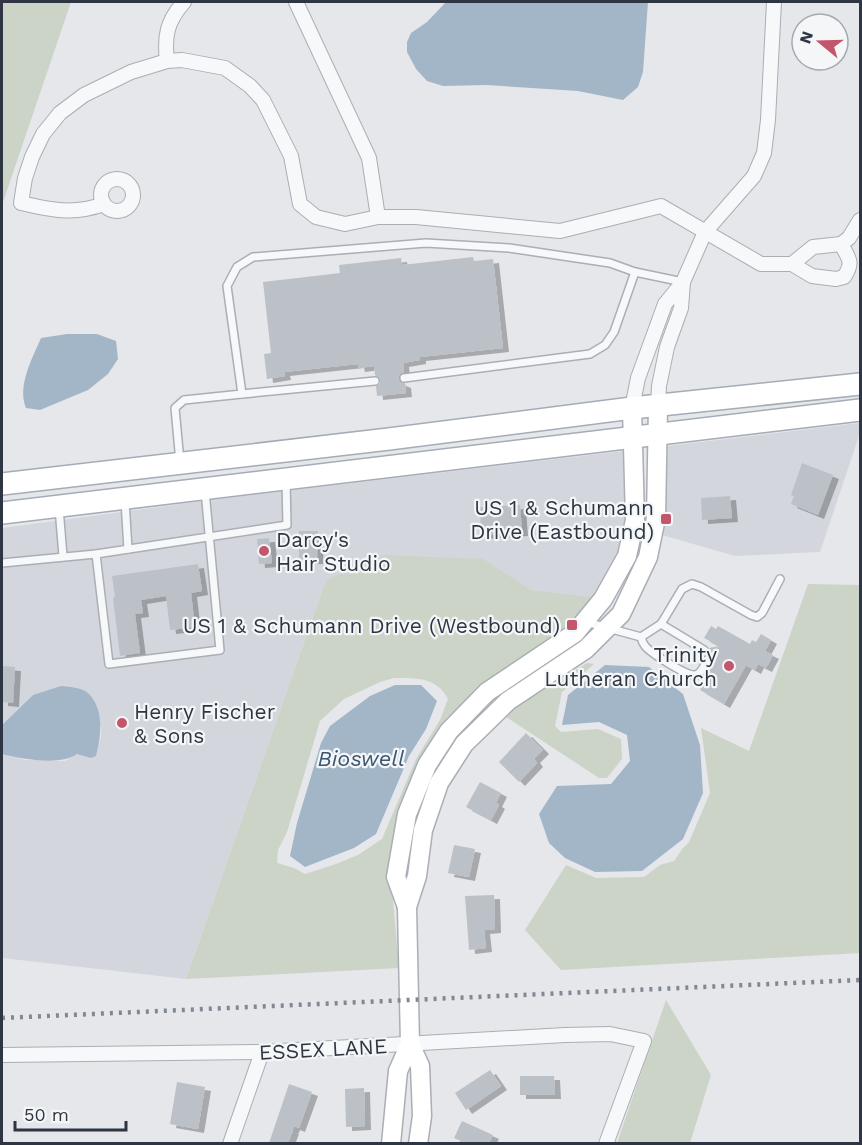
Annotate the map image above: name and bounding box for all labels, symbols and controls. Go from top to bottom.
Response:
north arrow [790,12,850,72]
text: N [795,29,817,46]
place label: US 1 & Schumann Drive (Eastbound) [470,495,654,544]
marker: US 1 & Schumann Drive (Eastbound) [659,512,673,526]
place label: Darcy's Hair Studio [276,527,391,576]
marker: Darcy's Hair Studio [257,544,271,558]
place label: US 1 & Schumann Drive (Westbound) [183,613,560,638]
marker: US 1 & Schumann Drive (Westbound) [565,618,579,632]
place label: Trinity Lutheran Church [544,642,717,691]
marker: Trinity Lutheran Church [722,659,736,673]
place label: Henry Fischer & Sons [134,699,276,748]
marker: Henry Fischer & Sons [115,716,129,730]
water label: Bioswell [317,746,405,771]
street label: ESSEX LANE [258,1033,388,1065]
scale bar [15,1094,126,1132]
text: 50 m [24,1104,69,1125]

